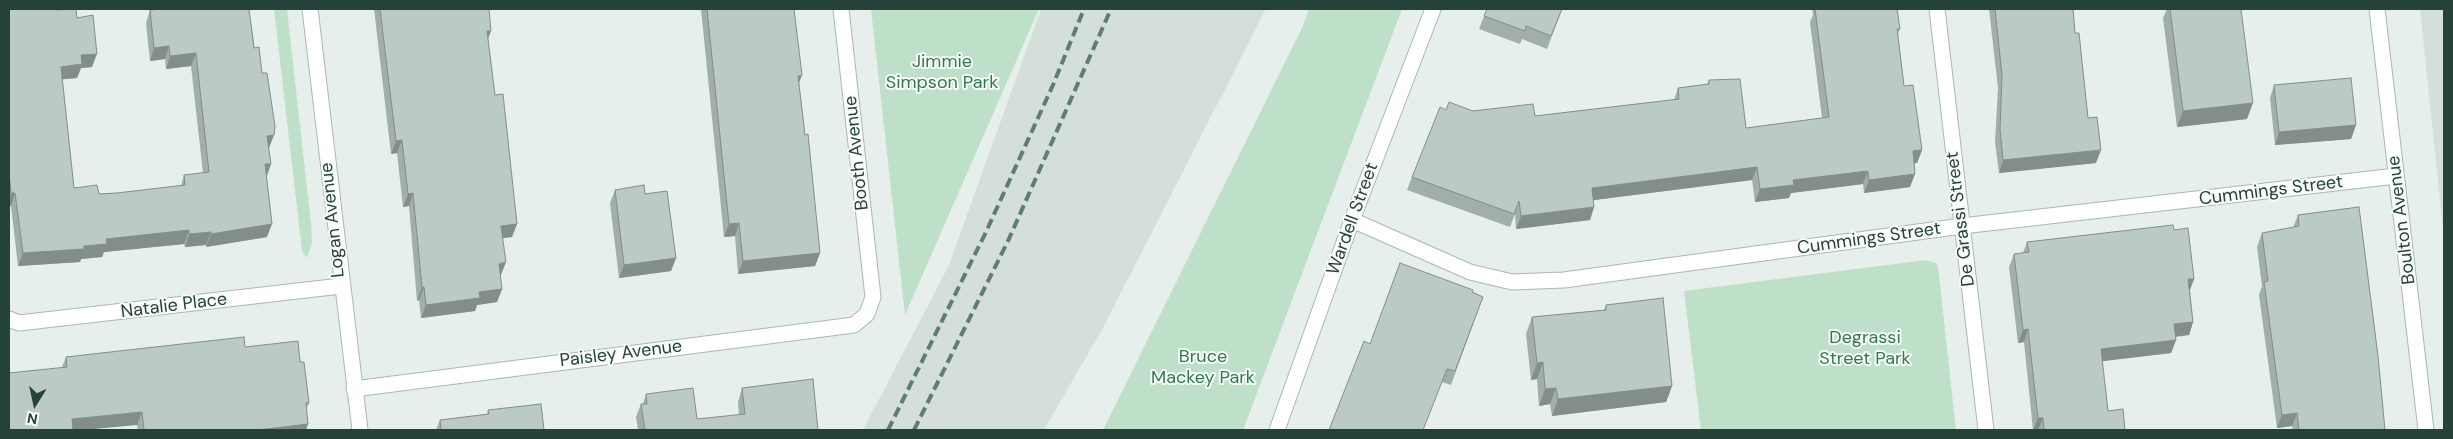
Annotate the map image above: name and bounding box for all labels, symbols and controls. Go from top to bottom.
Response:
park label: Jimmie Simpson Park [886,51,998,94]
street label: Booth Avenue [840,95,874,211]
street label: De Grassi Street [1942,150,1980,288]
street label: Boulton Avenue [2383,154,2421,286]
street label: Wardell Street [1323,160,1383,278]
street label: Logan Avenue [316,161,350,279]
street label: Cummings Street [2198,171,2344,211]
street label: Cummings Street [1796,218,1942,260]
street label: Natalie Place [120,289,228,323]
park label: Degrassi Street Park [1819,327,1911,369]
street label: Paisley Avenue [559,336,683,372]
park label: Bruce Mackey Park [1151,346,1255,388]
north arrow [10,379,60,429]
text: N [26,409,39,429]

